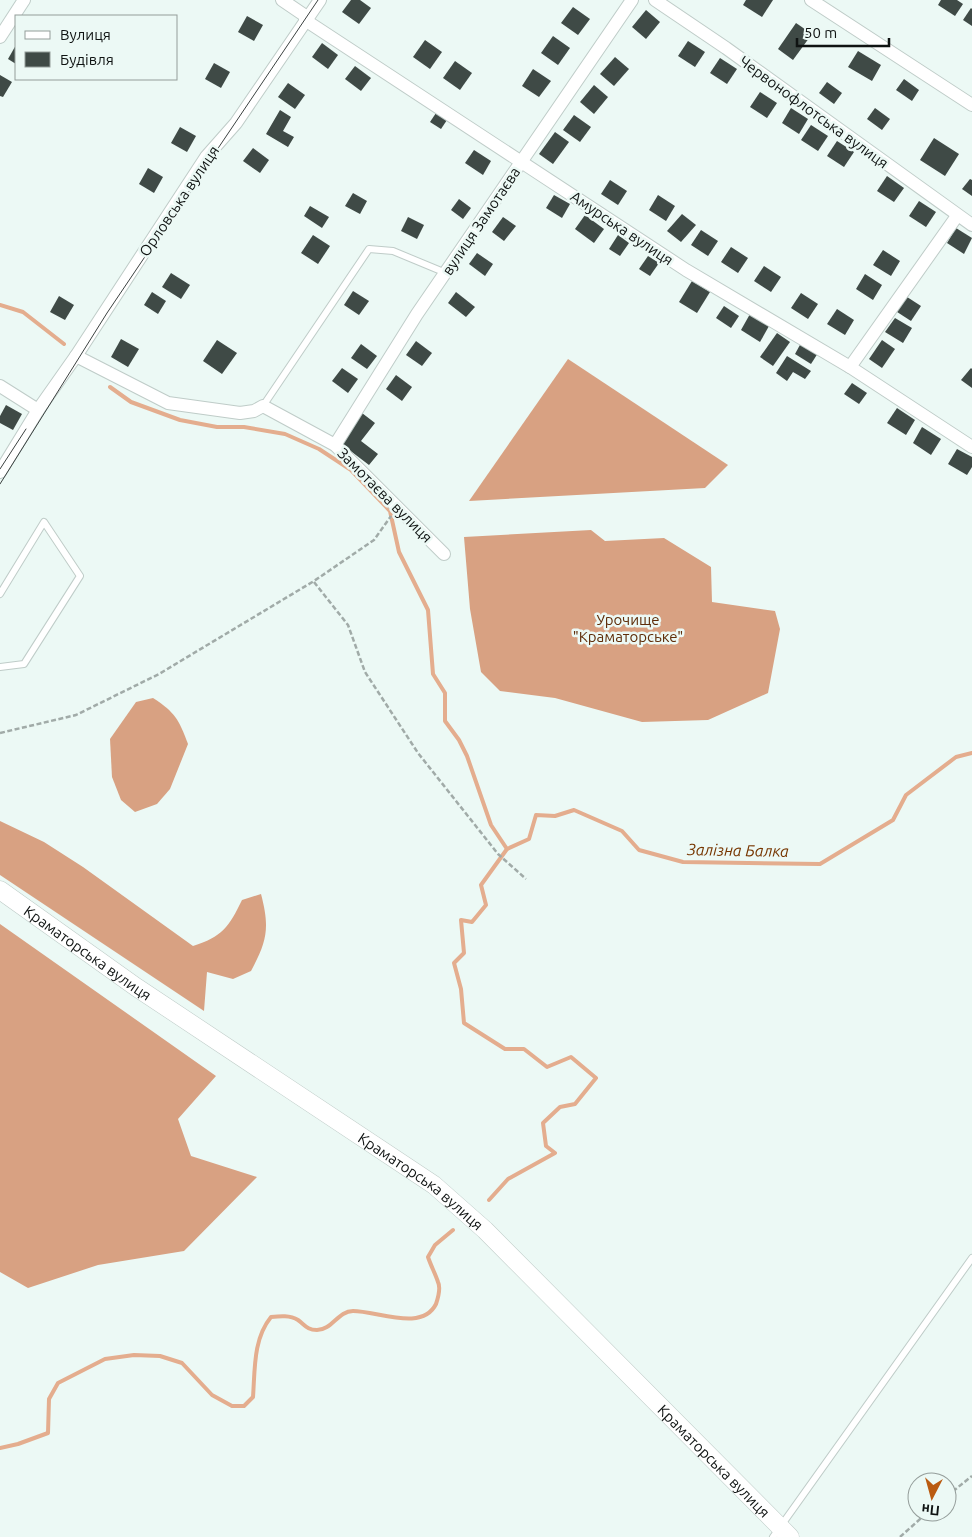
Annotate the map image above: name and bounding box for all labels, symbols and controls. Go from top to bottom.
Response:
legend [15,15,178,80]
scale bar [797,15,890,47]
text: 50 m [804,24,837,41]
text: Вулиця [60,26,111,43]
text: Будівля [60,51,114,68]
street label: Червонофлотська вулиця [736,52,892,172]
street label: Орловська вулиця [136,143,222,259]
street label: вулиця Замотаєва [439,164,523,278]
street label: Амурська вулиця [568,187,676,269]
street label: Замотаєва вулиця [334,444,436,546]
park label: Урочище "Краматорське" [573,611,683,645]
water label: Залізна Балка [686,840,789,860]
street label: Краматорська вулиця [21,902,155,1003]
street label: Краматорська вулиця [355,1129,487,1233]
street label: Краматорська вулиця [655,1401,774,1521]
north arrow [907,1472,957,1522]
text: Пн [921,1501,941,1519]

